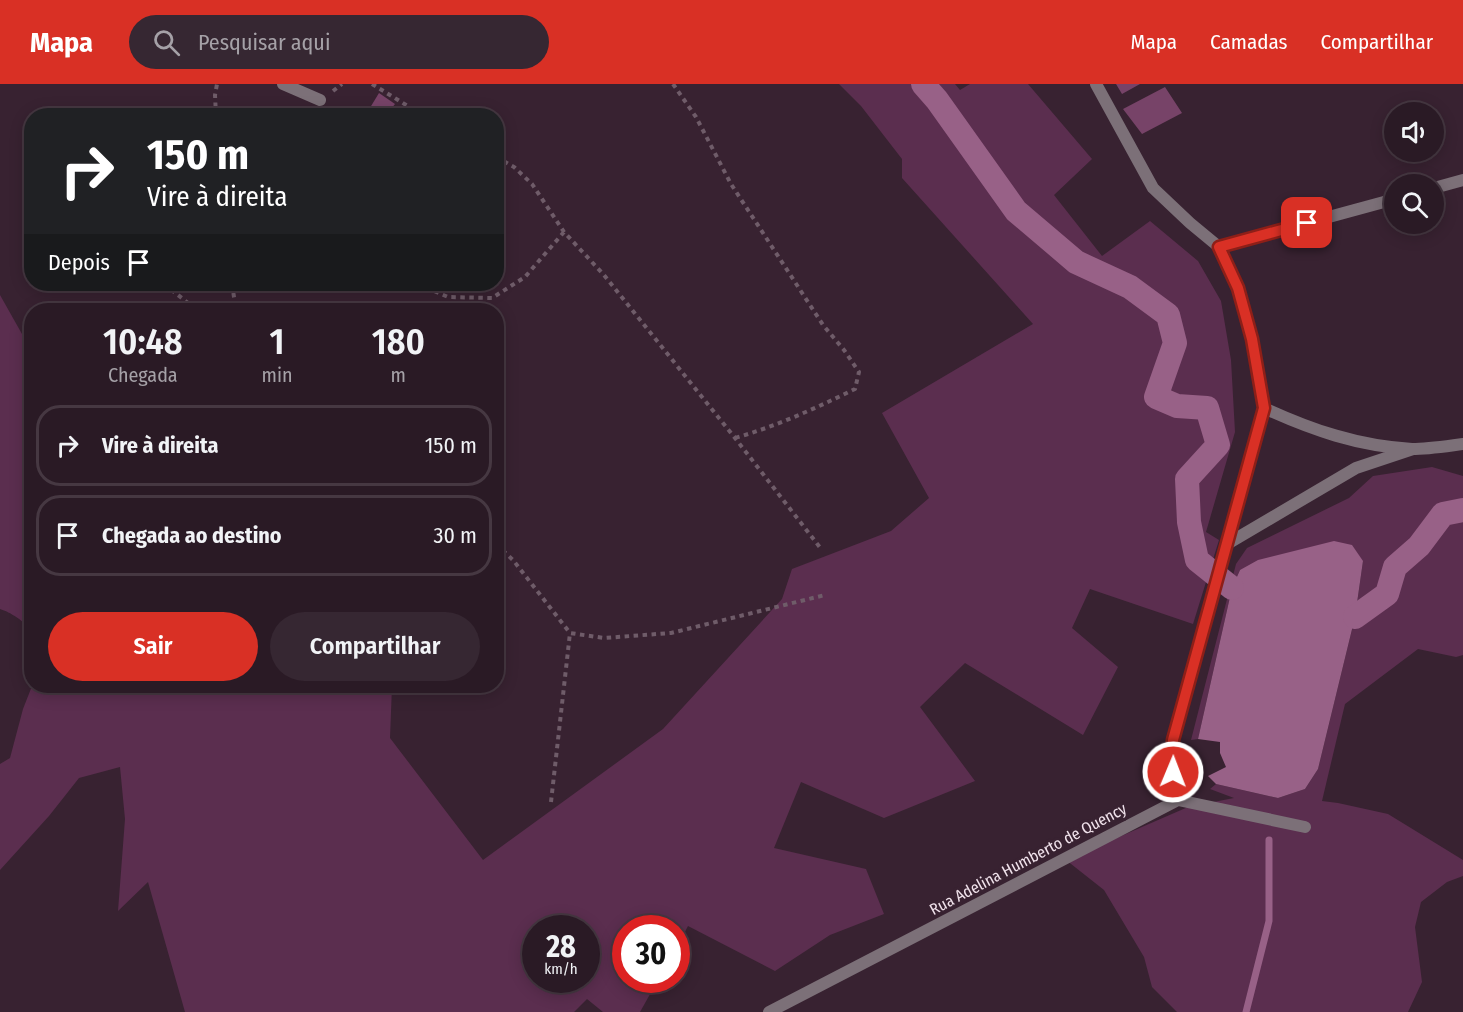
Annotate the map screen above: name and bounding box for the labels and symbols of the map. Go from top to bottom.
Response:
pin [1281,197,1332,248]
position arrow [1141,740,1205,804]
street label: Rua Adelina Humberto de Quency [926,798,1131,919]
speed limit sign: 30 [612,915,690,993]

